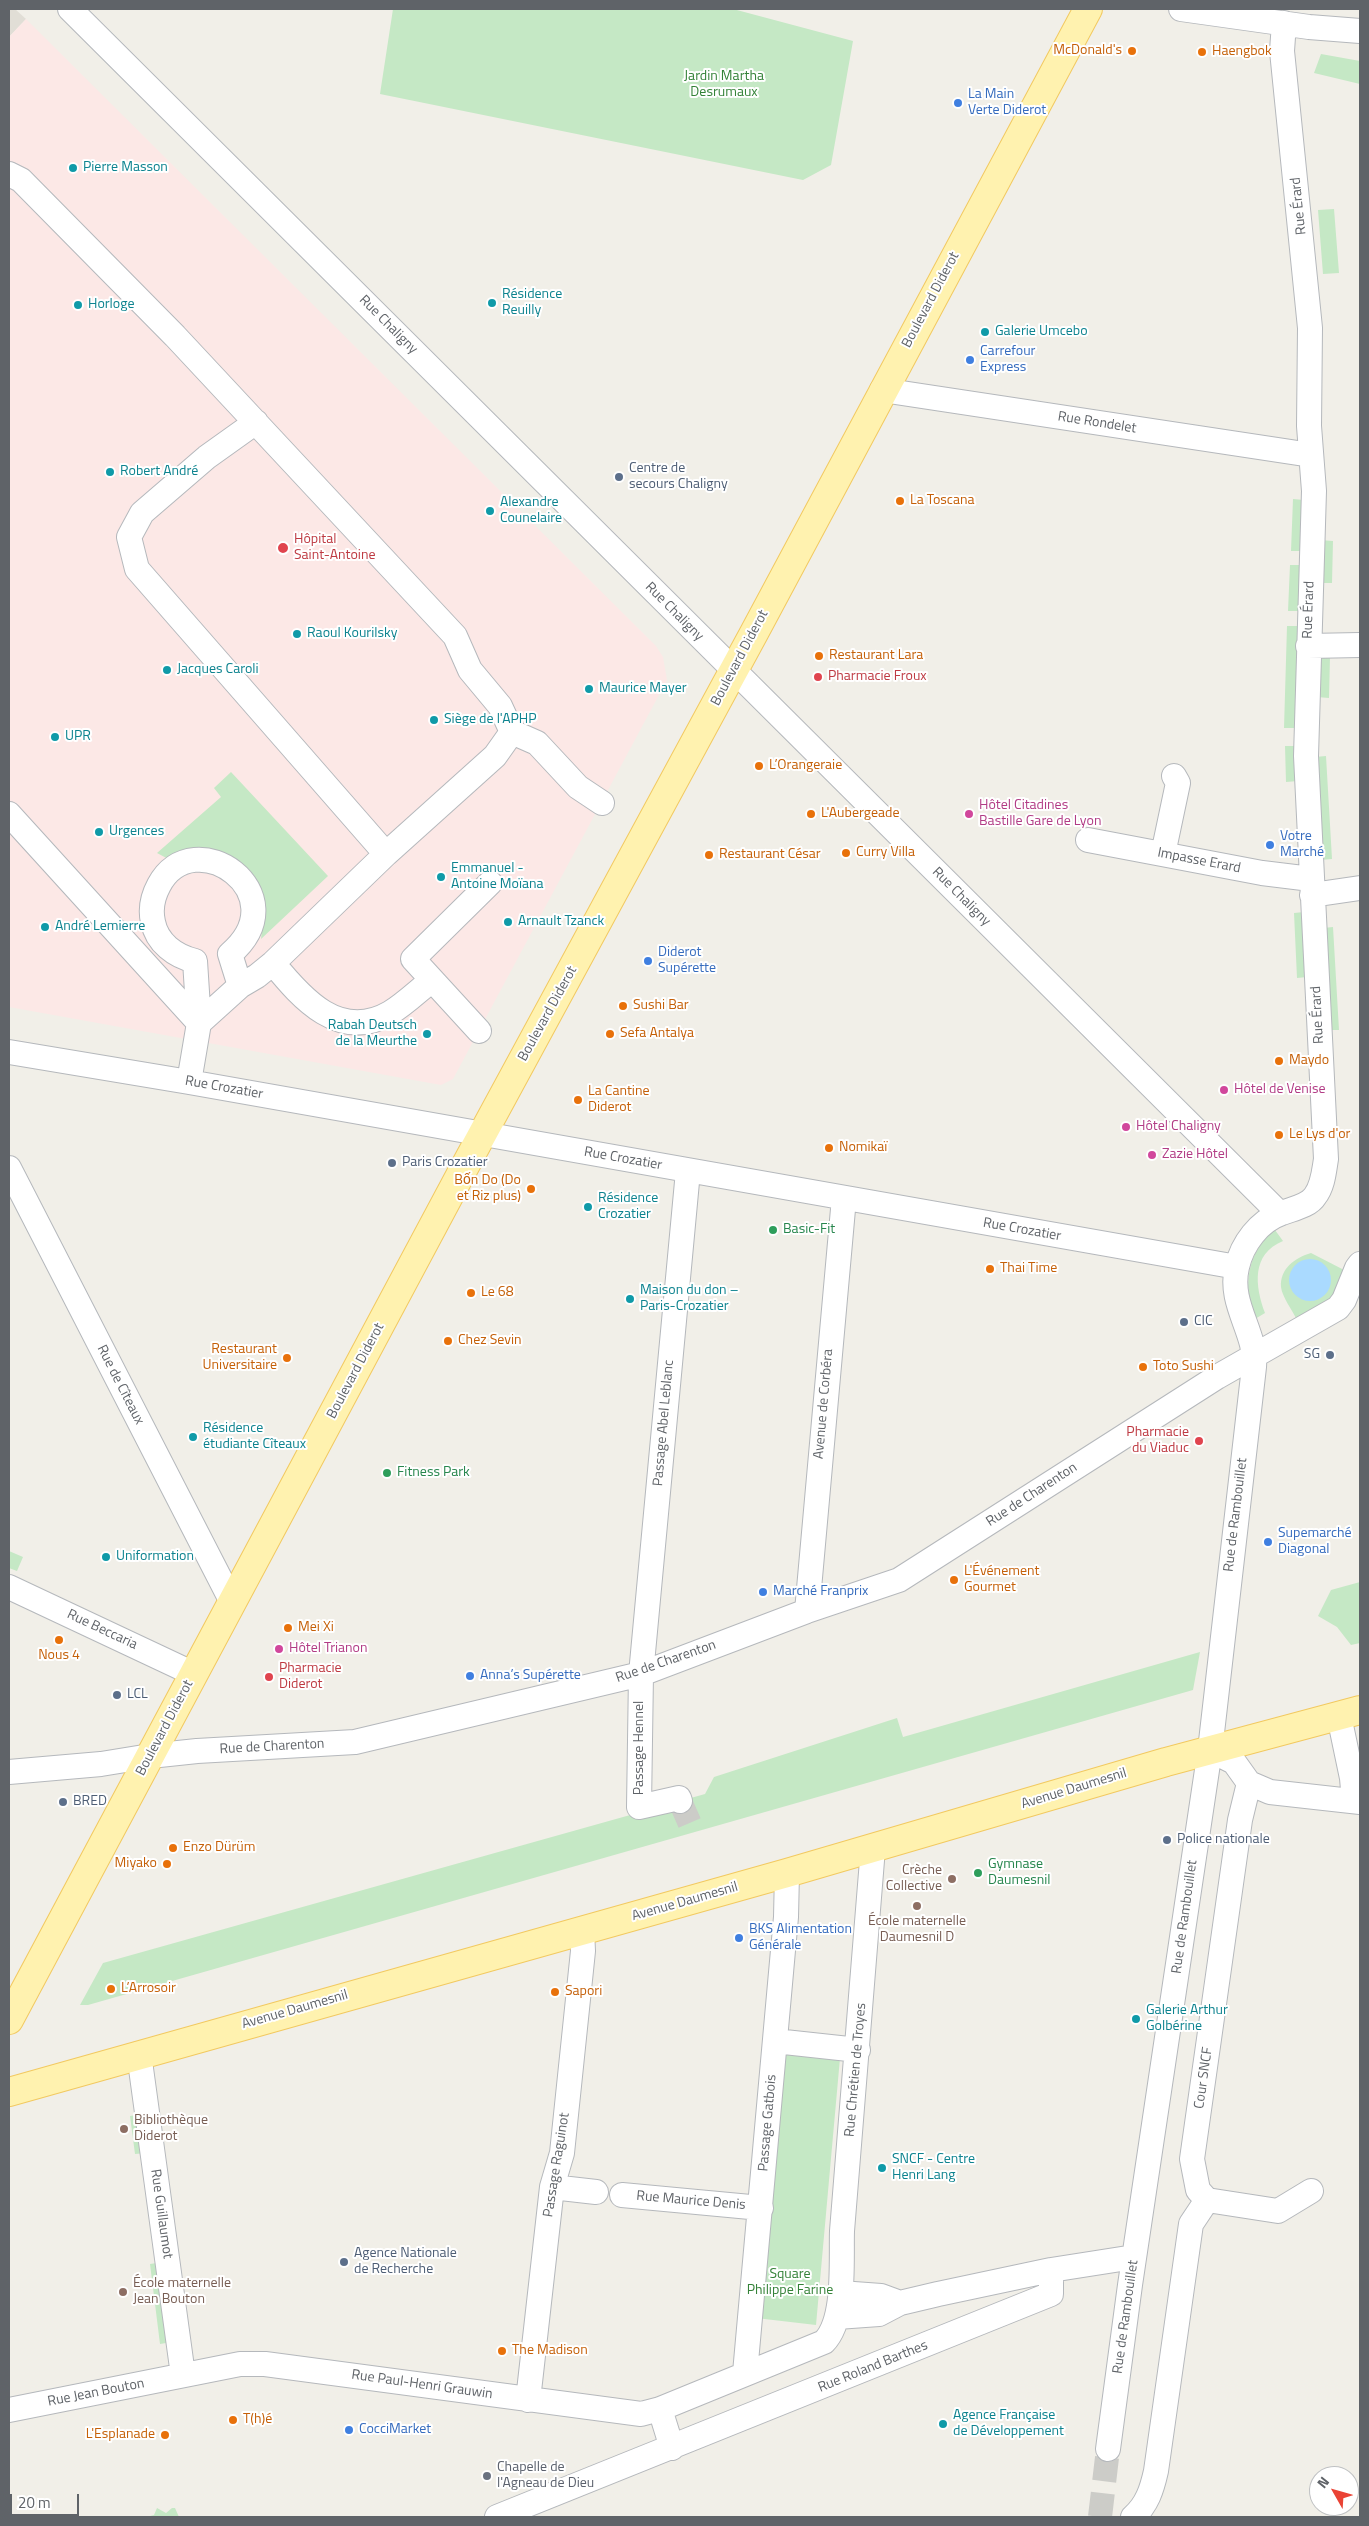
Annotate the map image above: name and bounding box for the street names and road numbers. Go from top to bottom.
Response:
street label: Rue Érard [1288,176,1310,236]
street label: Boulevard Diderot [899,249,963,351]
street label: Rue Chaligny [355,292,421,358]
street label: Rue Rondelet [1057,409,1137,437]
street label: Rue Chaligny [641,579,707,645]
street label: Rue Érard [1300,581,1318,639]
street label: Boulevard Diderot [708,607,772,709]
street label: Impasse Erard [1156,845,1242,877]
street label: Rue Chaligny [928,864,994,930]
street label: Boulevard Diderot [515,964,581,1064]
street label: Rue Érard [1308,986,1328,1044]
street label: Rue Crozatier [184,1073,264,1103]
street label: Rue Crozatier [583,1144,663,1174]
street label: Rue Crozatier [982,1215,1062,1245]
street label: Boulevard Diderot [324,1320,388,1422]
street label: Rue de Cîteaux [93,1342,147,1428]
street label: Avenue de Corbéra [811,1348,837,1460]
street label: Passage Abel Leblanc [650,1359,678,1487]
street label: Rue de Rambouillet [1221,1457,1251,1573]
street label: Rue de Charenton [983,1459,1081,1531]
street label: Rue Beccaria [64,1606,140,1654]
street label: Rue de Charenton [614,1637,718,1687]
street label: Boulevard Diderot [133,1677,197,1779]
street label: Passage Hennel [632,1701,648,1795]
street label: Rue de Charenton [219,1736,325,1758]
street label: Avenue Daumesnil [1019,1765,1129,1813]
street label: Rue de Rambouillet [1169,1859,1201,1975]
street label: Avenue Daumesnil [630,1879,740,1925]
street label: Avenue Daumesnil [240,1987,350,2033]
street label: Rue Chrétien de Troyes [842,2002,870,2138]
street label: Cour SNCF [1191,2046,1217,2110]
street label: Passage Gatbois [755,2074,781,2172]
street label: Passage Raguinot [540,2111,574,2219]
street label: Rue Guillaumot [146,2168,176,2260]
street label: Rue Maurice Denis [636,2188,746,2214]
street label: Rue de Rambouillet [1110,2259,1142,2375]
street label: Rue Roland Barthes [816,2337,930,2397]
street label: Rue Paul-Henri Grauwin [350,2367,494,2403]
street label: Rue Jean Bouton [46,2375,146,2411]

